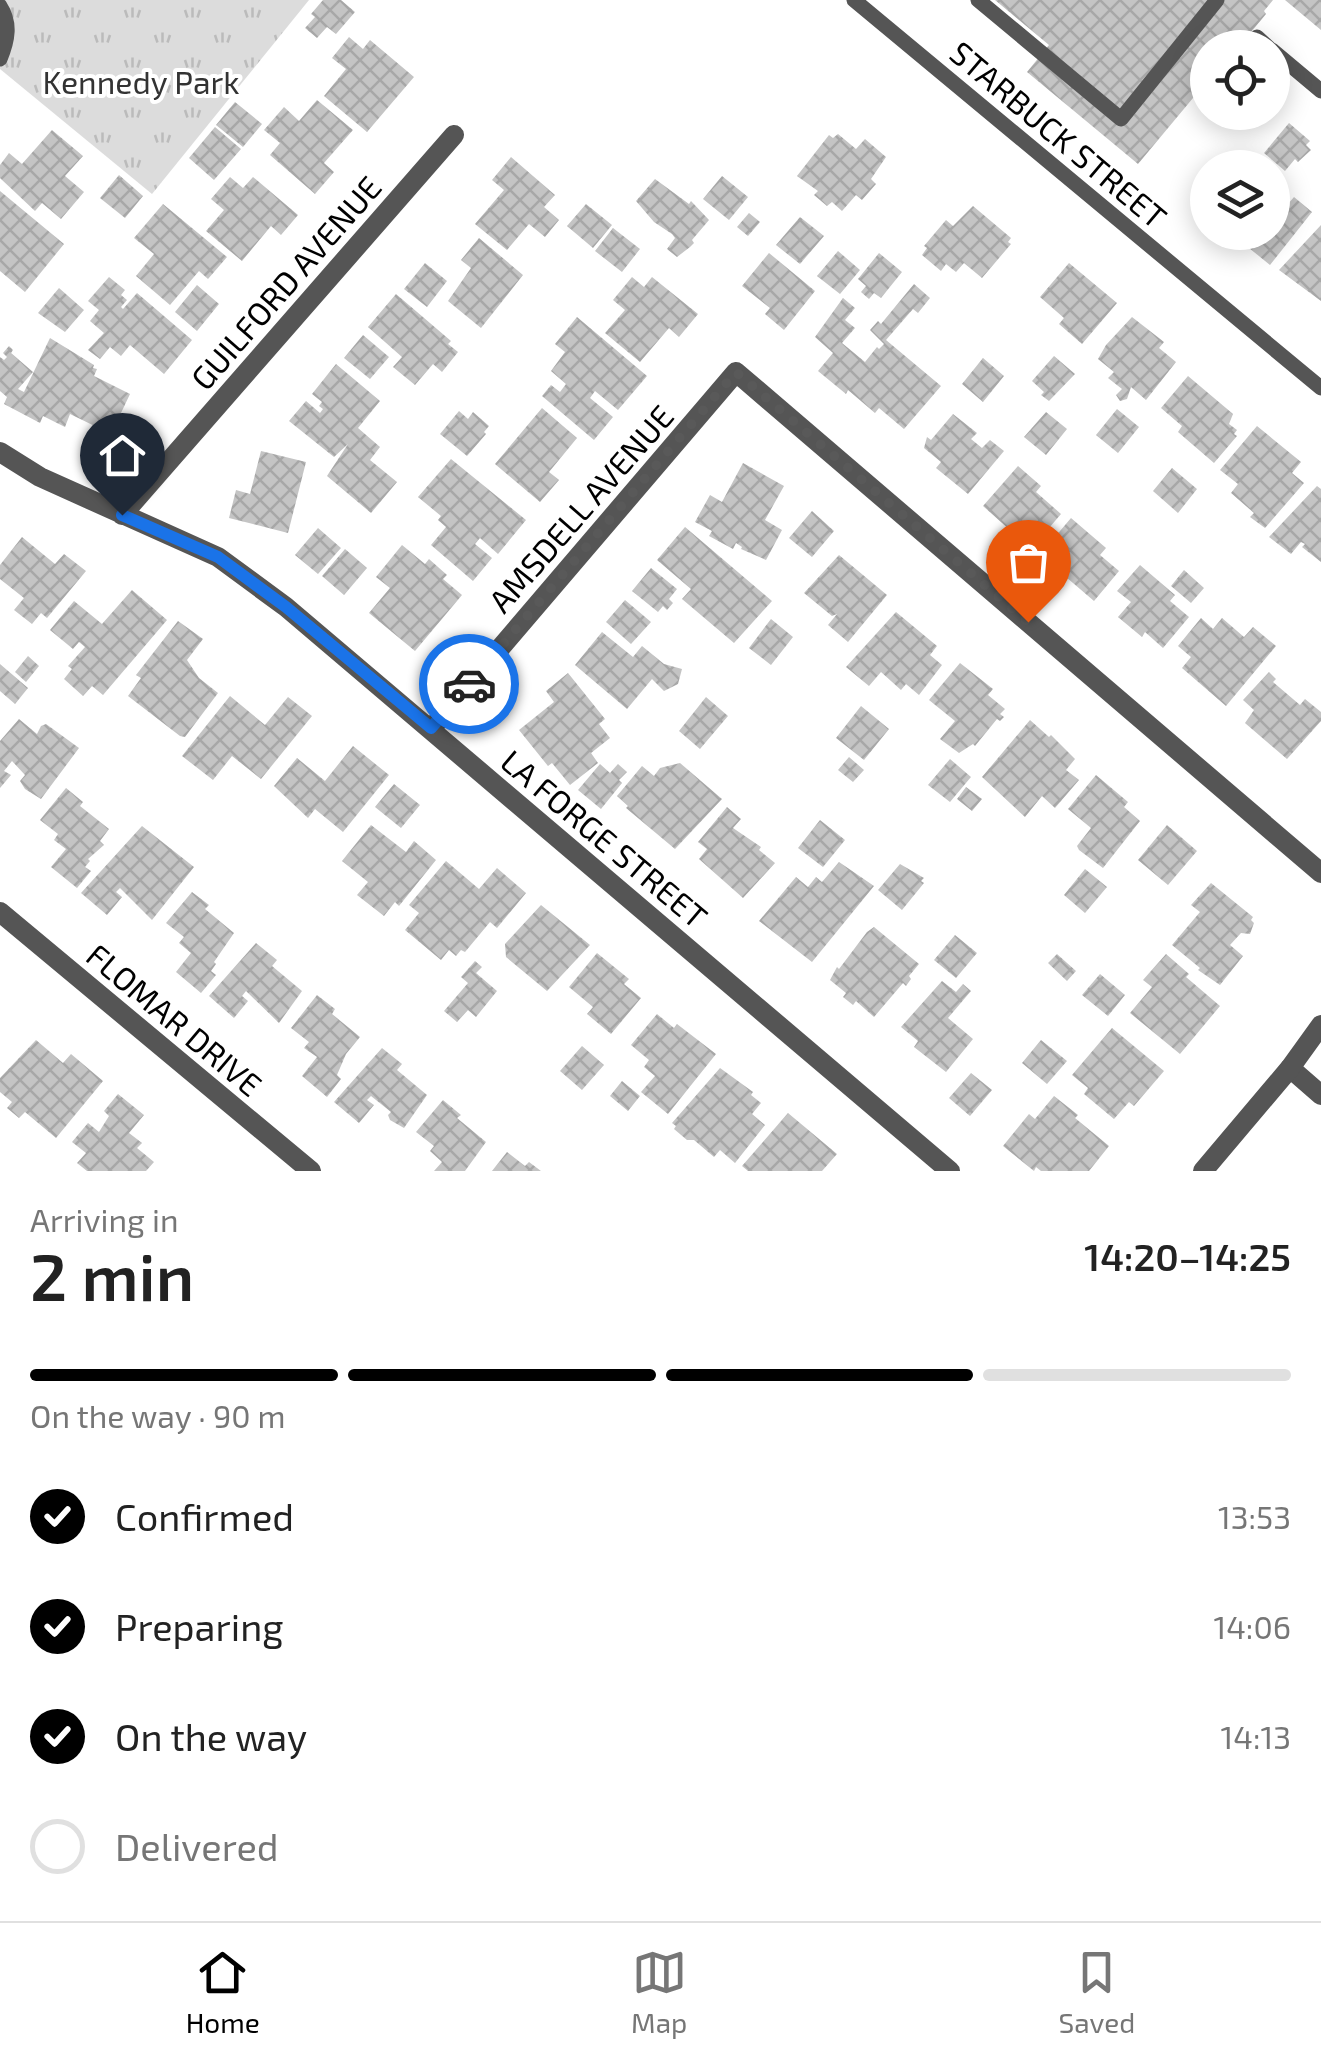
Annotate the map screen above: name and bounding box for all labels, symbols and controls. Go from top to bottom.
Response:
map controls [1190,30,1290,250]
button: locate [1190,30,1290,130]
street label: STARBUCK STREET [943,33,1175,235]
park label: Kennedy Park [42,62,240,100]
button: layers [1190,150,1290,250]
street label: GUILFORD AVENUE [182,168,388,396]
street label: AMSDELL AVENUE [480,397,680,619]
pin [80,413,165,516]
icon: home [95,428,150,483]
pin [986,520,1071,623]
icon: bag [1001,535,1056,590]
courier [419,634,519,734]
icon: car [442,657,497,712]
street label: LA FORGE STREET [494,741,716,935]
street label: FLOMAR DRIVE [80,935,270,1103]
text: Arriving in [30,1200,179,1238]
text: 14:20–14:25 [1084,1233,1291,1279]
text: 2 min [30,1236,194,1314]
text: On the way · 90 m [30,1396,286,1434]
icon: check [30,1489,85,1544]
text: Confirmed [115,1493,294,1539]
text: 13:53 [1218,1497,1291,1535]
icon: check [30,1599,85,1654]
text: Preparing [115,1603,283,1649]
text: 14:06 [1213,1607,1291,1645]
icon: check [30,1709,85,1764]
text: On the way [115,1713,307,1759]
text: 14:13 [1221,1717,1291,1755]
text: Delivered [115,1823,279,1869]
tab: Home [186,1945,260,2039]
tab: Map [631,1945,687,2039]
tab: Saved [1059,1945,1135,2039]

